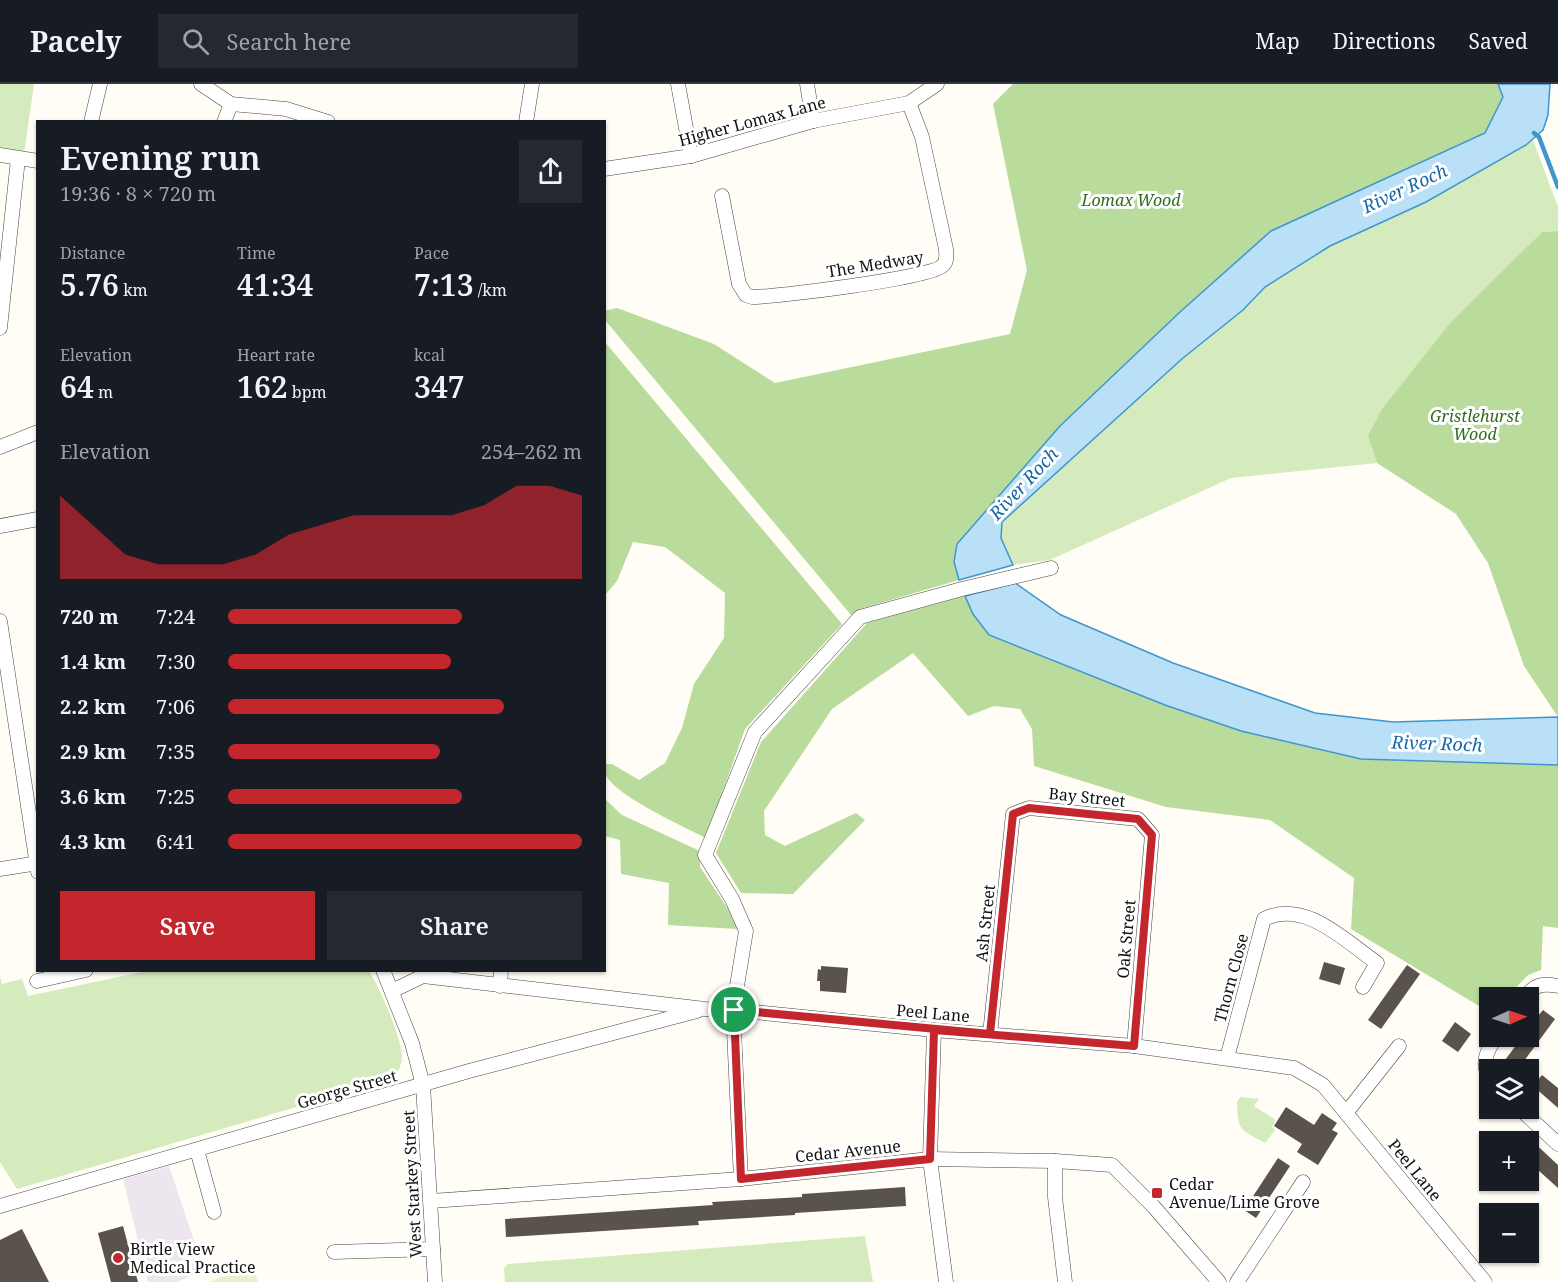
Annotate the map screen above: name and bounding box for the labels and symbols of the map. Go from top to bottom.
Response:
street label: Higher Lomax Lane [676,91,828,151]
water label: River Roch [1357,158,1451,219]
park label: Lomax Wood [1080,189,1181,211]
street label: The Medway [825,245,926,282]
park label: Gristlehurst Wood [1430,405,1520,445]
water label: River Roch [983,442,1063,525]
water label: River Roch [1390,729,1483,757]
street label: Bay Street [1048,782,1127,812]
street label: Ash Street [970,883,1000,963]
street label: Oak Street [1112,898,1140,979]
street label: Thorn Close [1209,931,1253,1025]
pin [708,984,759,1035]
north arrow [1479,987,1539,1047]
street label: Peel Lane [895,999,971,1027]
street label: George Street [295,1064,400,1114]
street label: West Starkey Street [397,1109,427,1258]
street label: Peel Lane [1383,1134,1447,1206]
street label: Cedar Avenue [794,1135,902,1167]
place label: Cedar Avenue/Lime Grove [1169,1173,1320,1213]
marker: Cedar Avenue/Lime Grove [1150,1186,1164,1200]
place label: Birtle View Medical Practice [130,1238,255,1278]
marker: Birtle View Medical Practice [111,1251,125,1265]

